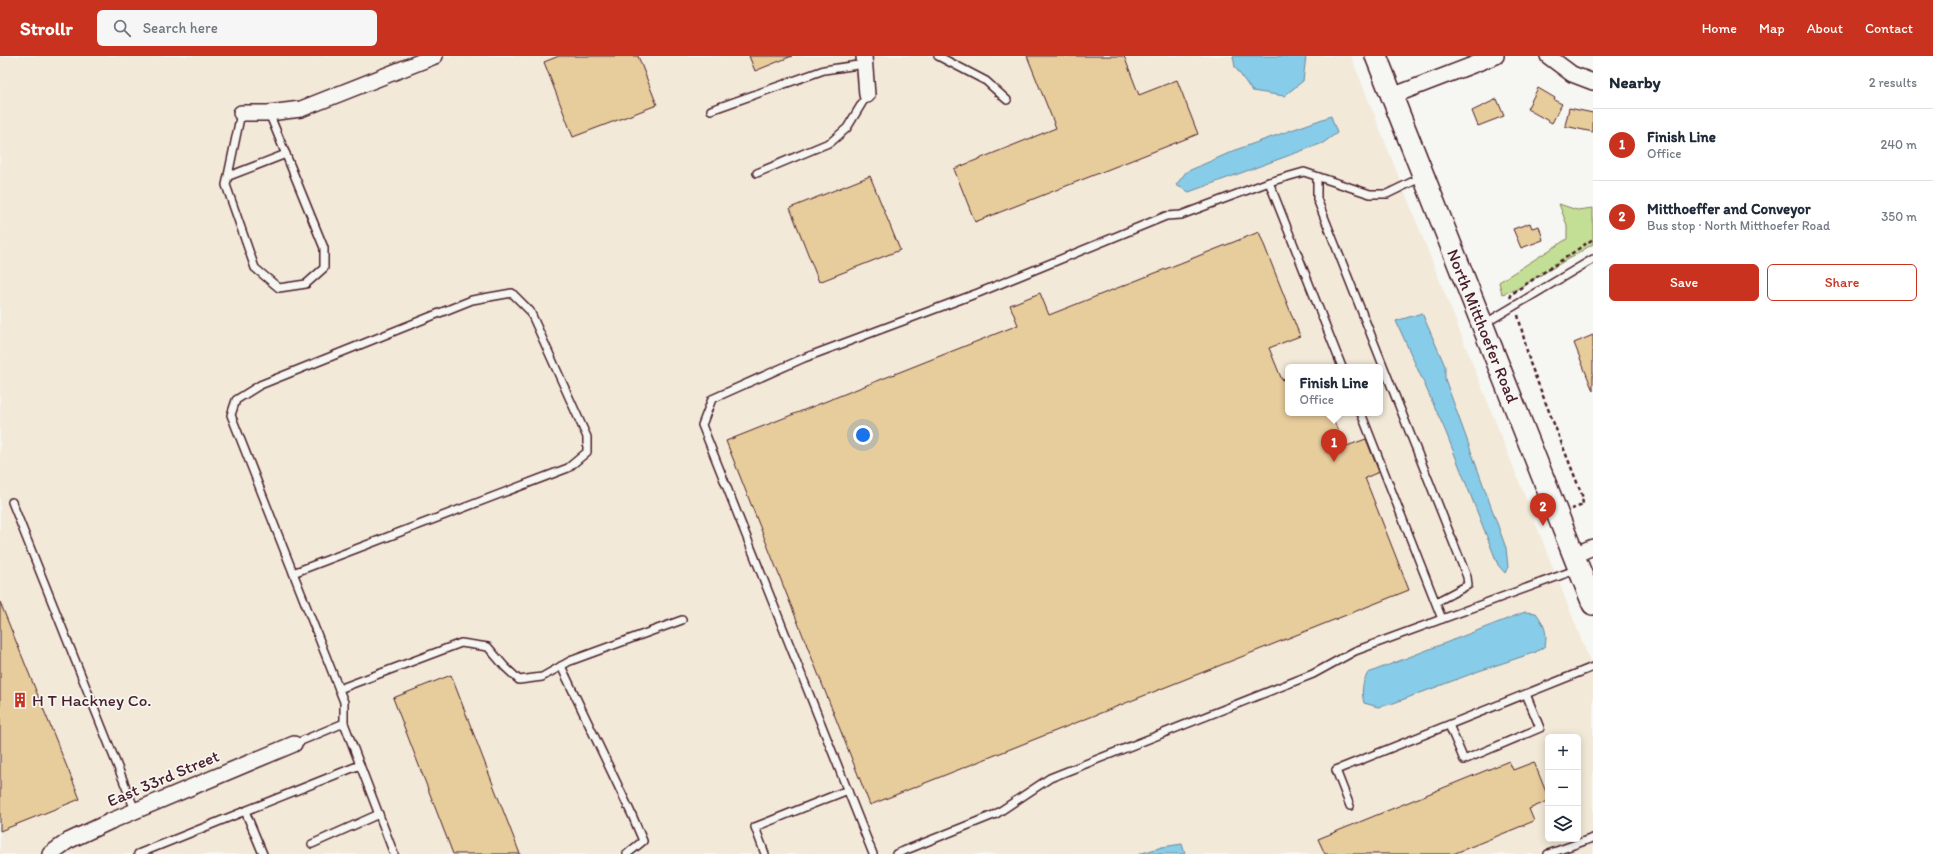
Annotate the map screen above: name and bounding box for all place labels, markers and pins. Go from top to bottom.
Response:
pin: 1 [1321,429,1347,462]
pin: 2 [1530,493,1556,526]
place label: H T Hackney Co. [32,690,151,710]
building icon: H T Hackney Co. [11,691,29,709]

